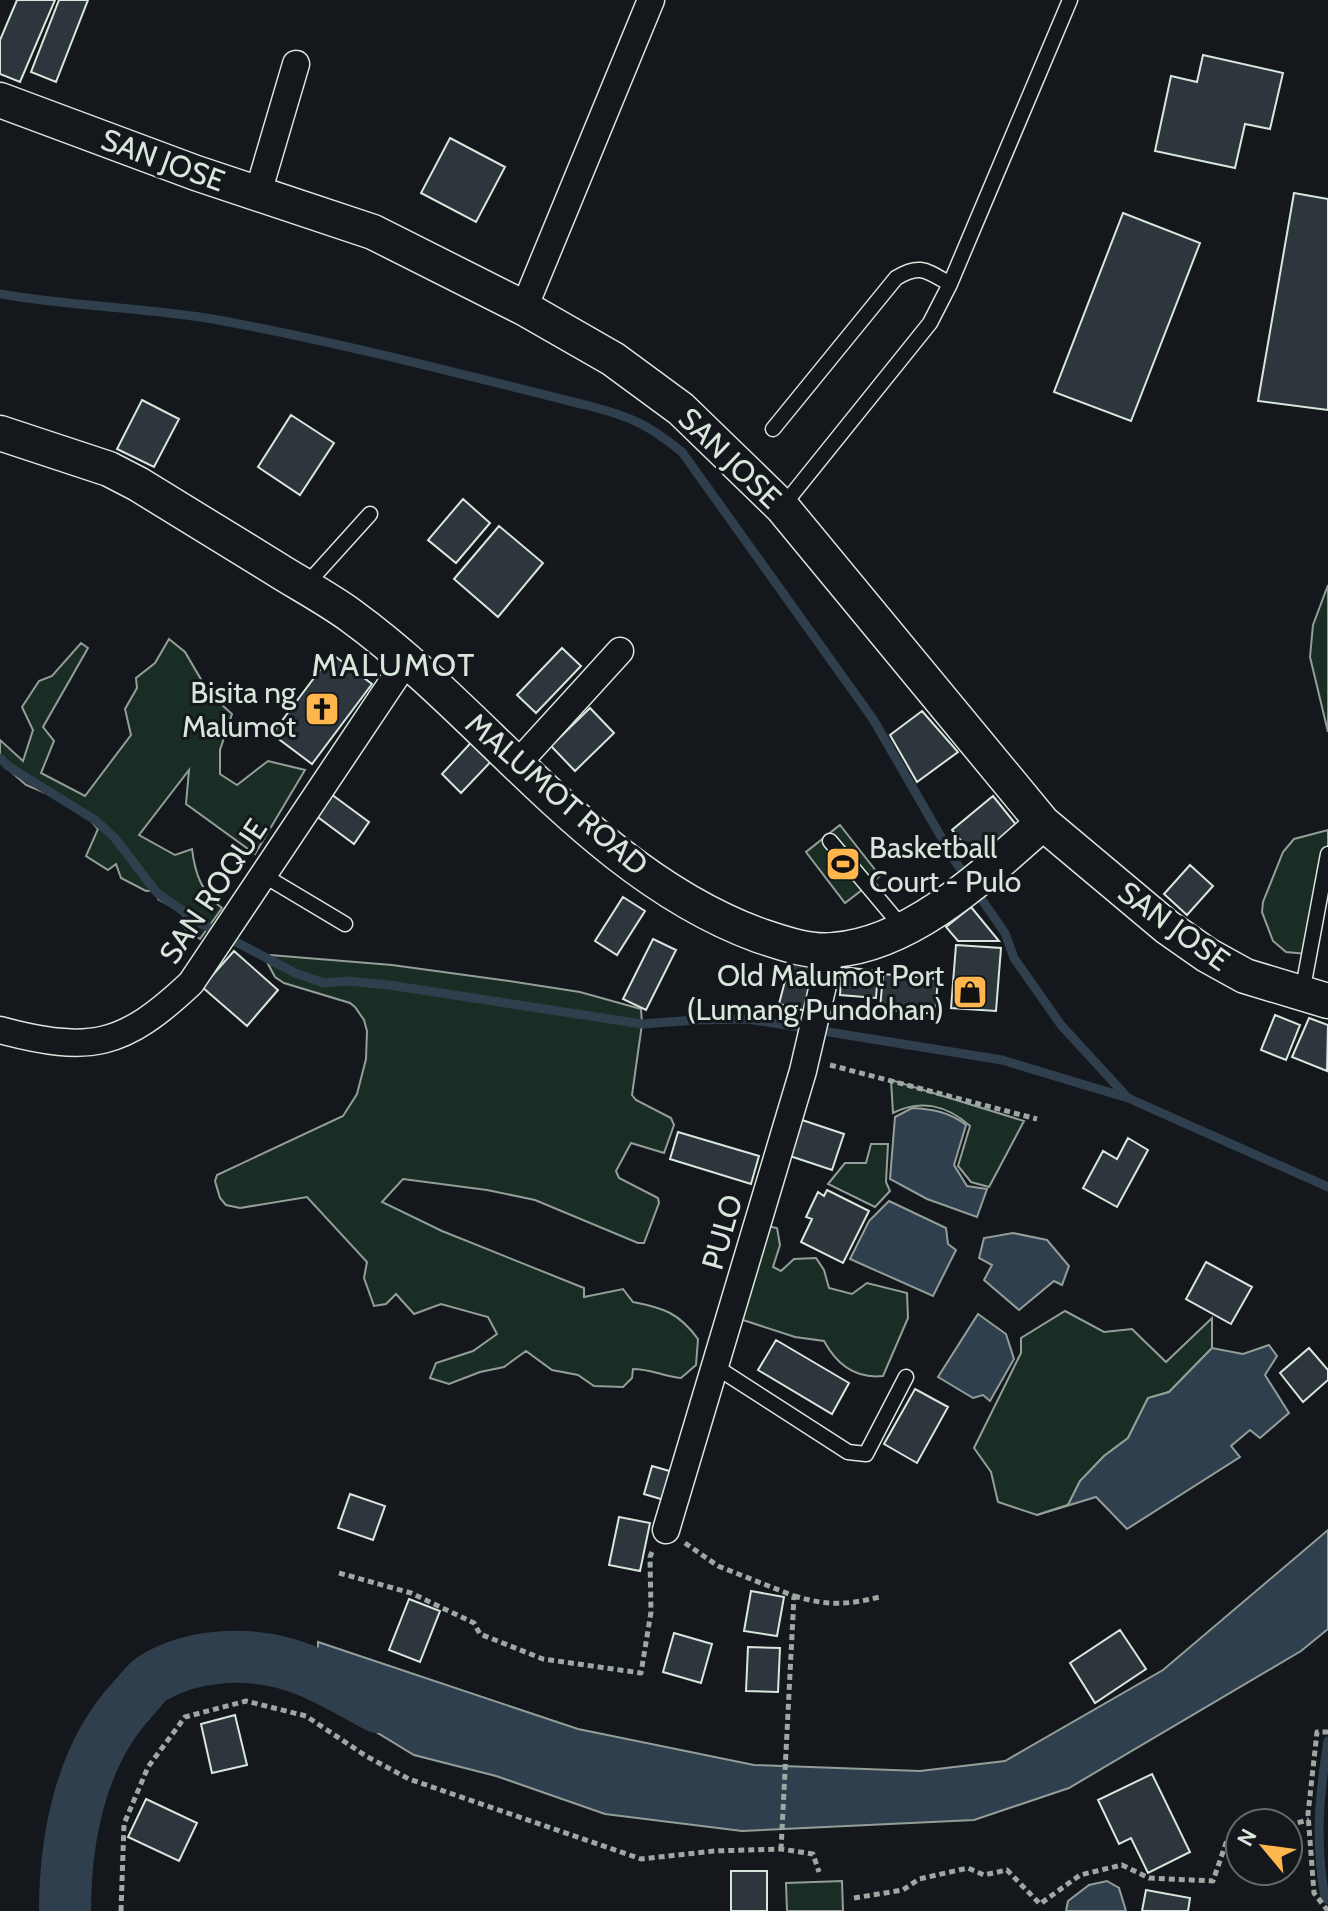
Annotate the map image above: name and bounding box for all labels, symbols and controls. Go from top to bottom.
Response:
street label: SAN JOSE [96,121,230,199]
street label: SAN JOSE [671,400,789,516]
district label: MALUMOT [312,645,476,684]
place label: Bisita ng Malumot [182,674,297,745]
church icon: Bisita ng Malumot [303,690,341,728]
street label: MALUMOT ROAD [458,705,656,883]
street label: SAN ROQUE [151,812,275,970]
place label: Basketball Court - Pulo [869,829,1021,900]
sports icon: Basketball Court - Pulo [824,845,862,883]
street label: SAN JOSE [1111,873,1237,979]
place label: Old Malumot Port (Lumang Pundohan) [687,957,944,1028]
shop icon: Old Malumot Port (Lumang Pundohan) [951,973,989,1011]
street label: PULO [694,1190,750,1274]
north arrow [1224,1807,1304,1887]
text: N [1231,1824,1263,1851]

